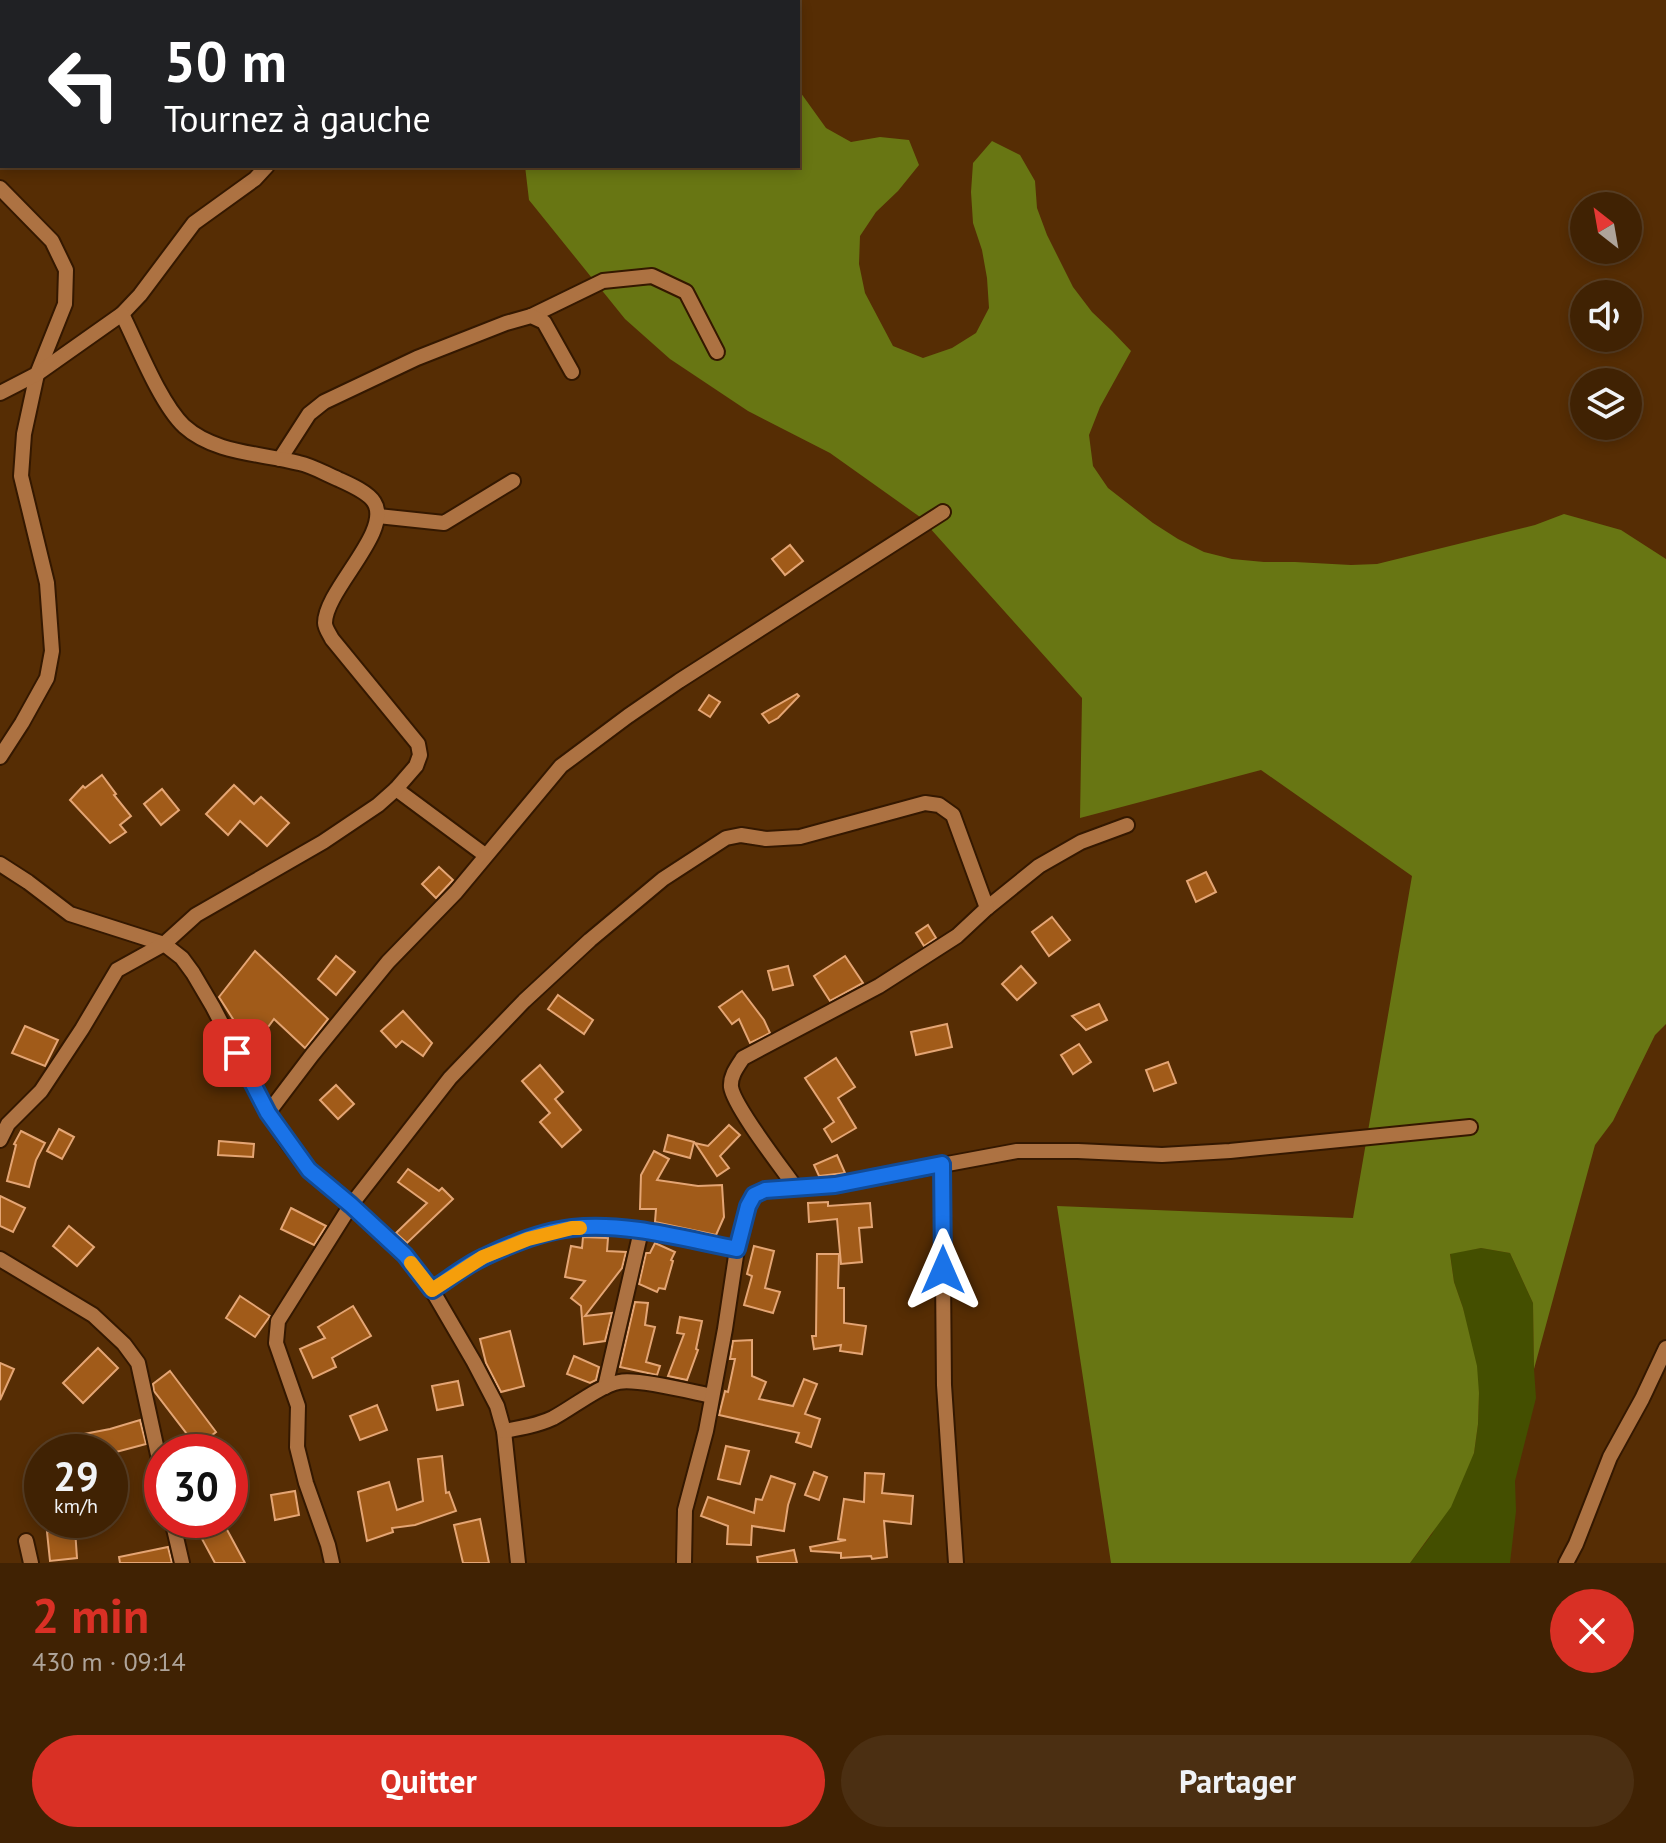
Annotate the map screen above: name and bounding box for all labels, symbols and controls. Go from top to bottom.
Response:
text: 50 m [164,25,287,97]
icon: left [32,32,136,136]
text: Tournez à gauche [164,95,431,142]
north arrow [1570,192,1642,264]
map controls [1570,192,1642,440]
button: sound [1570,280,1642,352]
button: layers [1570,368,1642,440]
pin [203,1019,271,1087]
icon: arrive [215,1031,259,1075]
position arrow [901,1228,985,1312]
speed limit sign: 30 [144,1434,248,1538]
text: 29 [53,1450,99,1502]
text: km/h [54,1493,98,1519]
text: 2 min [32,1584,149,1646]
button: close [1550,1589,1634,1673]
text: 430 m · 09:14 [32,1645,186,1678]
button: Quitter [32,1735,825,1827]
button: Partager [841,1735,1634,1827]

